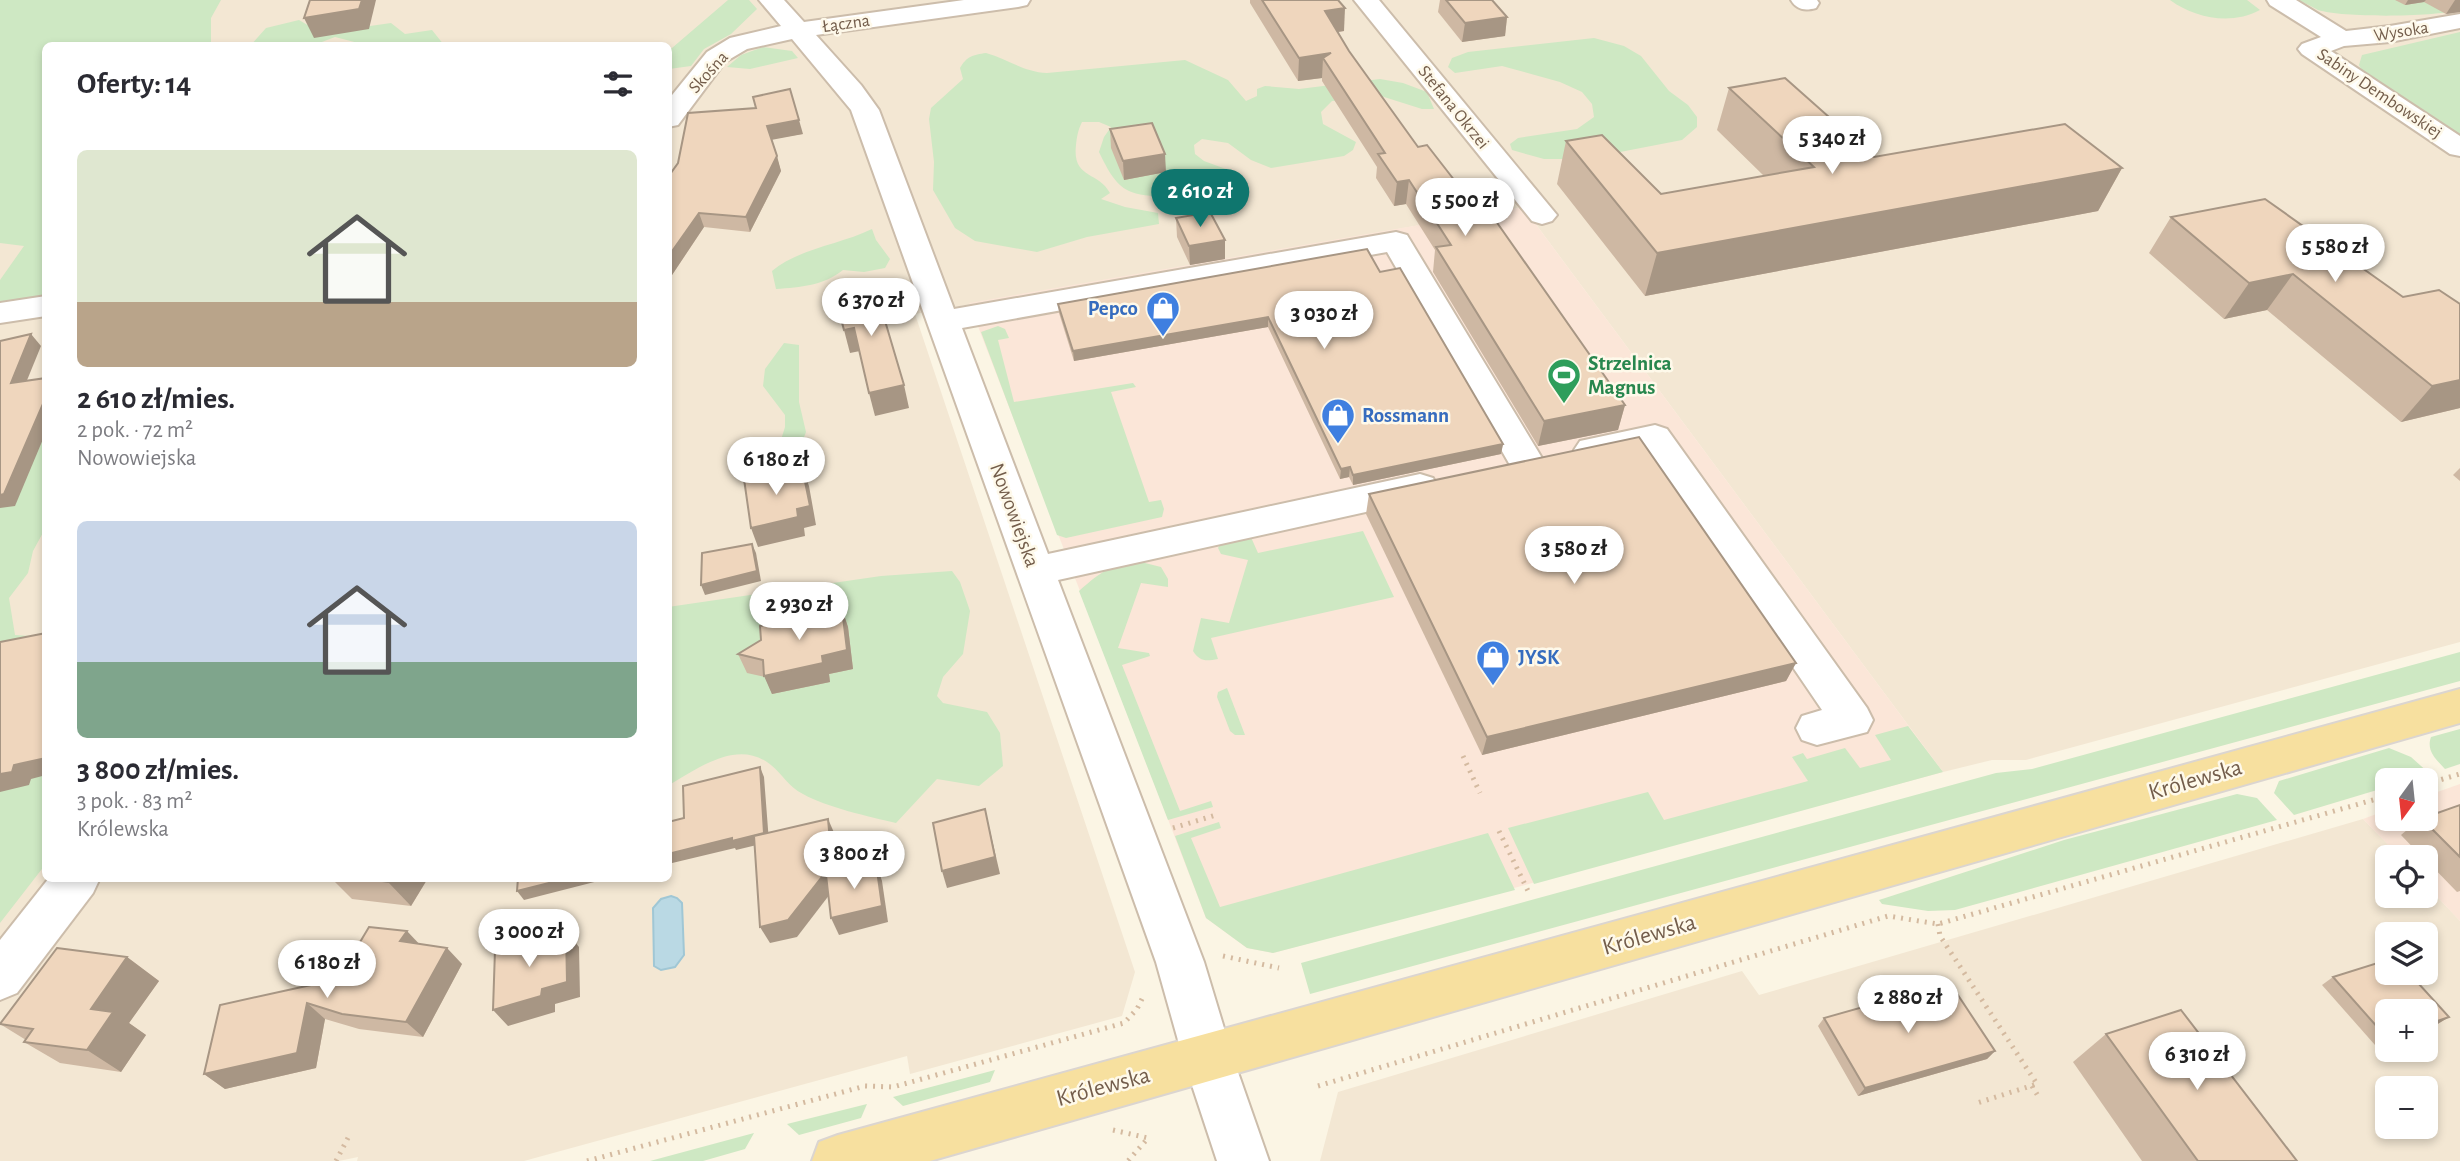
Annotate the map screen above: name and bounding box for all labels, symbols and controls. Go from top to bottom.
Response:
street label: Łączna [821,12,871,36]
street label: Wysoka [2373,19,2430,45]
street label: Sabiny Dembowskiej [2314,45,2445,142]
street label: Skośna [686,48,732,97]
street label: Stefana Okrzei [1414,63,1492,153]
icon: filters [599,65,637,103]
text: Oferty: 14 [77,69,191,99]
pin: 5 340 zł [1760,116,1904,176]
text: 5 340 zł [1799,127,1865,150]
pin: 2 610 zł [1128,170,1272,229]
pin: 5 500 zł [1393,178,1537,238]
text: 2 610 zł [1167,180,1233,203]
text: 5 500 zł [1431,189,1499,212]
icon: home [294,196,420,322]
pin: 5 580 zł [2263,224,2407,284]
text: 5 580 zł [2302,235,2368,258]
pin: 6 370 zł [799,278,943,338]
text: 6 370 zł [838,289,904,312]
shop icon: Pepco [1144,289,1182,338]
pin: 3 030 zł [1252,292,1396,351]
place label: Pepco [1088,298,1138,319]
text: 3 030 zł [1290,302,1358,325]
place label: Strzelnica Magnus [1588,353,1672,398]
sports icon: Strzelnica Magnus [1545,356,1583,405]
text: 2 610 zł/mies. [77,384,235,414]
shop icon: Rossmann [1319,396,1357,445]
place label: Rossmann [1362,405,1449,426]
text: 2 pok. · 72 m² [77,419,193,442]
pin: 6 180 zł [704,438,848,497]
text: Nowowiejska [77,447,196,470]
text: 6 180 zł [743,448,809,471]
street label: Nowowiejska [986,460,1043,570]
pin: 3 580 zł [1502,526,1646,586]
text: 3 580 zł [1541,537,1607,560]
icon: home [294,567,420,693]
pin: 2 930 zł [727,582,871,642]
text: 2 930 zł [765,593,833,616]
shop icon: JYSK [1474,638,1512,687]
place label: JYSK [1518,647,1560,668]
text: 3 800 zł/mies. [77,755,239,785]
street label: Królewska [2146,755,2245,805]
north arrow [2375,768,2438,831]
map controls [2375,768,2438,1139]
text: 3 pok. · 83 m² [77,790,192,813]
text: Królewska [77,818,169,841]
pin: 3 800 zł [782,832,926,891]
text: 3 800 zł [820,842,888,865]
button: locate [2375,845,2438,908]
pin: 3 000 zł [457,909,601,969]
street label: Królewska [1600,910,1699,960]
text: 3 000 zł [494,920,564,943]
button: layers [2375,922,2438,985]
pin: 6 180 zł [255,940,399,1000]
text: 6 180 zł [294,951,360,974]
pin: 2 880 zł [1836,976,1980,1035]
text: 2 880 zł [1874,986,1942,1009]
button: + [2375,999,2438,1062]
pin: 6 310 zł [2125,1032,2269,1092]
text: 6 310 zł [2165,1043,2229,1066]
street label: Królewska [1054,1063,1153,1111]
button: − [2375,1076,2438,1139]

